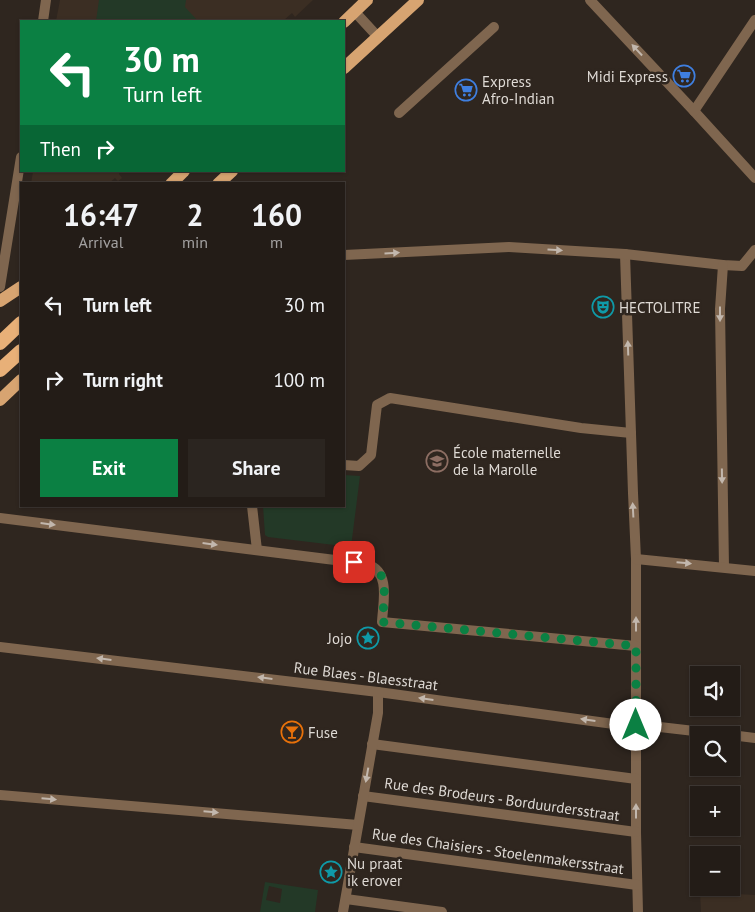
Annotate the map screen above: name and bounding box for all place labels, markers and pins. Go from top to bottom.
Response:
supermarket icon: Midi Express [672,64,696,88]
place label: Midi Express [587,67,668,86]
place label: Express Afro-Indian [482,72,554,108]
supermarket icon: Express Afro-Indian [454,78,478,102]
theatre icon: HECTOLITRE [591,295,615,319]
place label: HECTOLITRE [619,298,701,317]
place label: École maternelle de la Marolle [453,443,561,479]
school or university icon: École maternelle de la Marolle [425,449,449,473]
pin [333,541,375,583]
place icon: Jojo [356,626,380,650]
place label: Jojo [327,629,352,648]
bar icon: Fuse [280,720,304,744]
place label: Fuse [308,723,338,742]
place label: Nu praat ik erover [347,854,402,890]
place icon: Nu praat ik erover [319,860,343,884]

